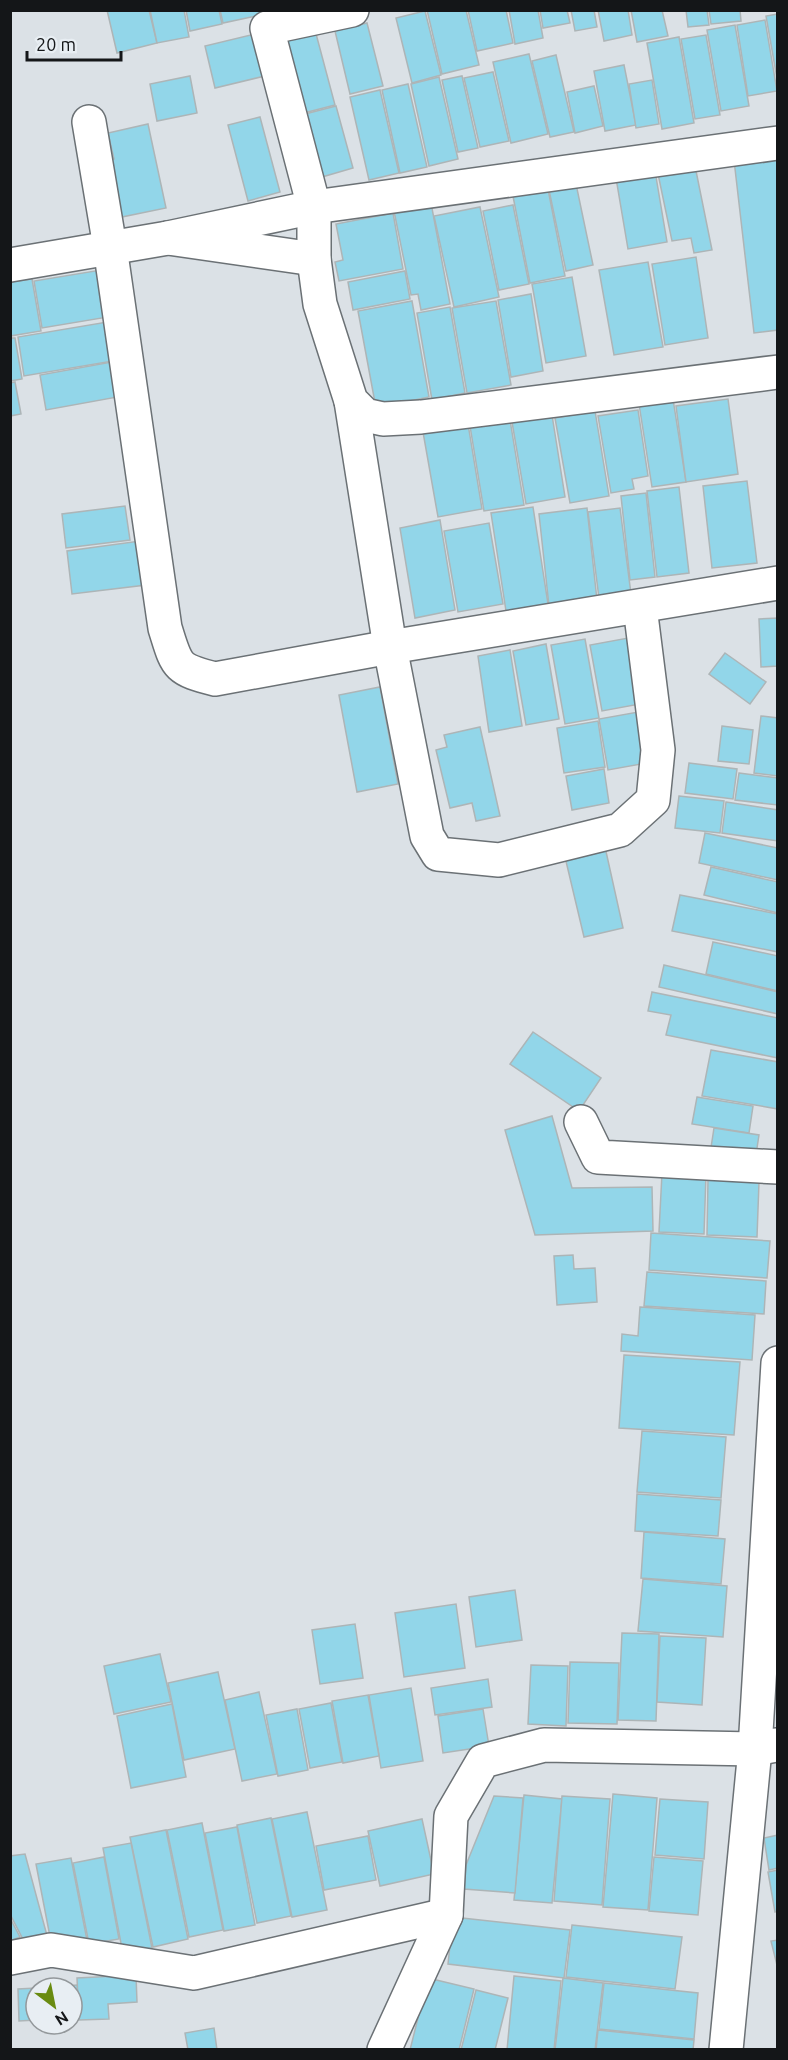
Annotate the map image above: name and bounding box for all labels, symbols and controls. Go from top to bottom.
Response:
scale bar [27,24,122,62]
text: 20 m [36,34,76,54]
north arrow [24,1976,84,2036]
text: N [52,2008,72,2030]

